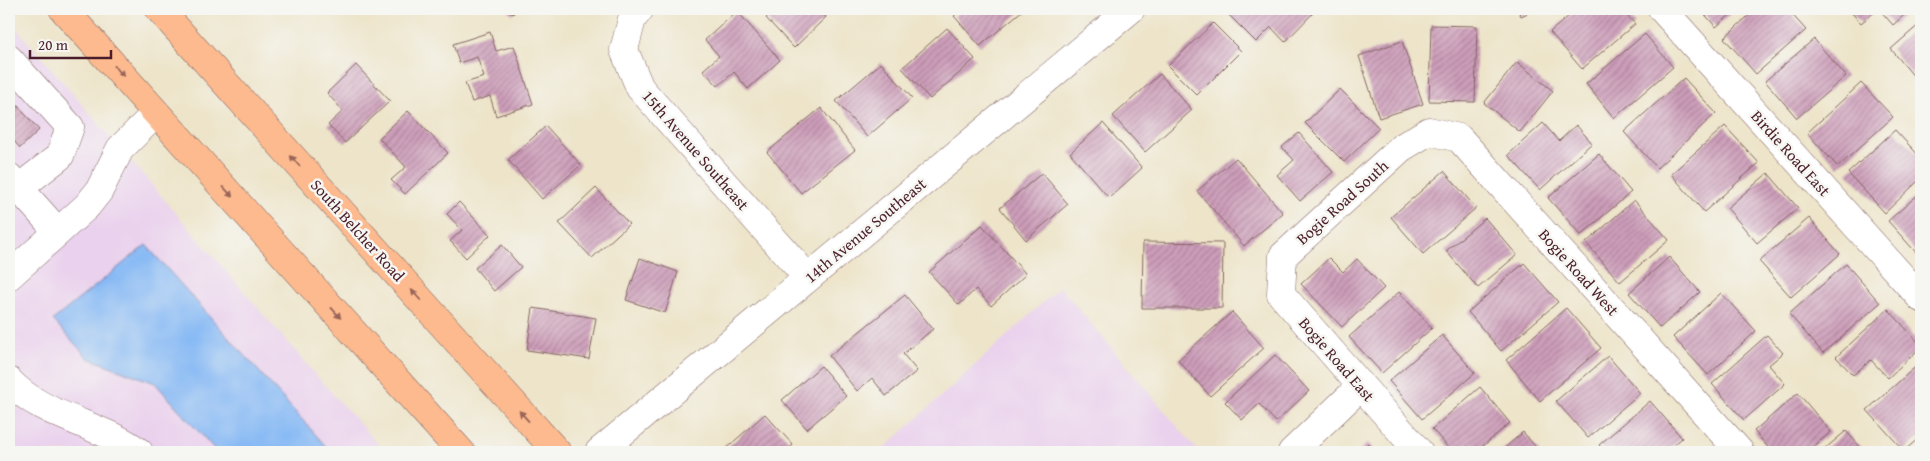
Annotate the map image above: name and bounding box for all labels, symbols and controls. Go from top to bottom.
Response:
scale bar [30,28,111,60]
text: 20 m [38,34,69,55]
one-way arrow [113,65,125,77]
street label: 15th Avenue Southeast [637,85,755,216]
street label: Birdie Road East [1746,105,1837,202]
one-way arrow [290,154,301,167]
street label: Bogie Road South [1291,154,1394,250]
street label: 14th Avenue Southeast [799,172,931,288]
street label: South Belcher Road [305,173,411,287]
one-way arrow [222,186,233,199]
street label: Bogie Road West [1533,223,1625,321]
one-way arrow [410,288,421,301]
one-way arrow [330,307,342,319]
street label: Bogie Road East [1293,311,1381,407]
one-way arrow [518,410,530,422]

